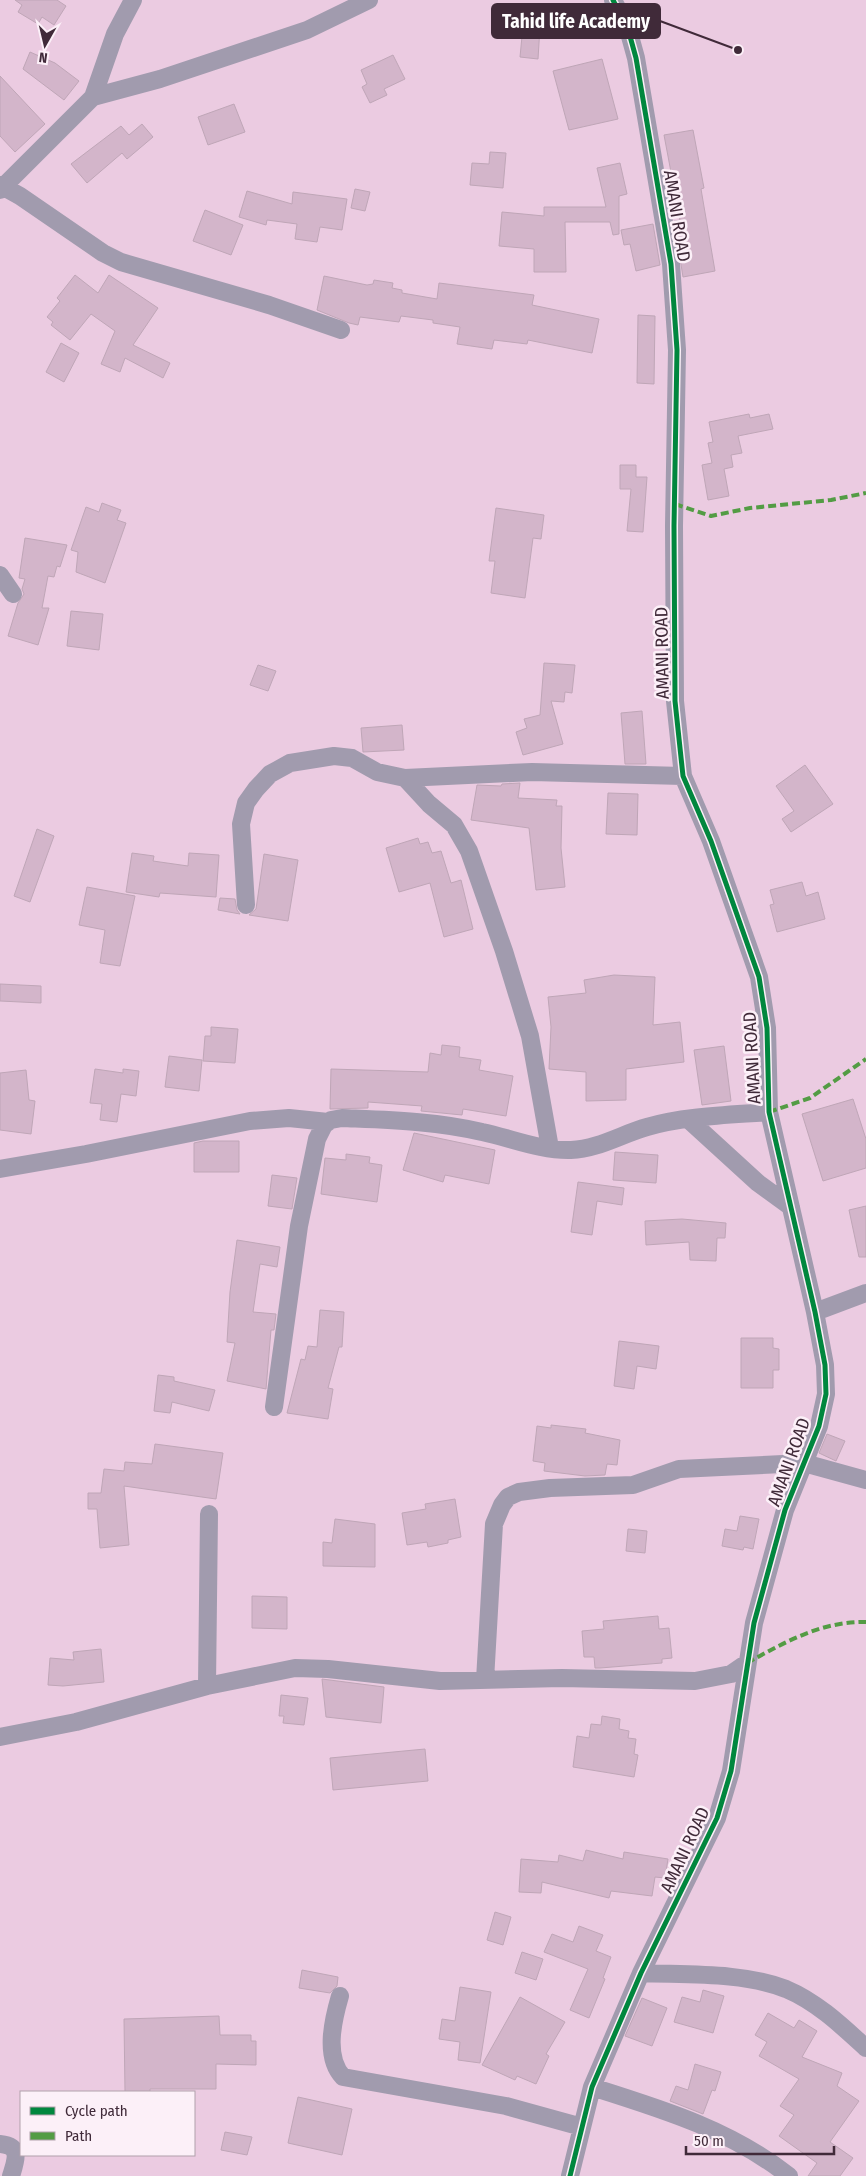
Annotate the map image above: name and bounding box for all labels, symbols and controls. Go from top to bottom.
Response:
callout: Tahid life Academy [492,4,660,38]
text: Tahid life Academy [502,10,651,33]
north arrow [20,20,70,70]
text: N [38,48,49,66]
street label: AMANI ROAD [659,169,695,263]
street label: AMANI ROAD [650,607,674,699]
street label: AMANI ROAD [739,1011,765,1105]
street label: AMANI ROAD [763,1415,815,1509]
street label: AMANI ROAD [656,1804,714,1896]
legend [20,2091,195,2156]
text: Cycle path [65,2102,128,2120]
scale bar [686,2124,834,2156]
text: Path [65,2127,92,2145]
text: 50 m [694,2132,724,2150]

